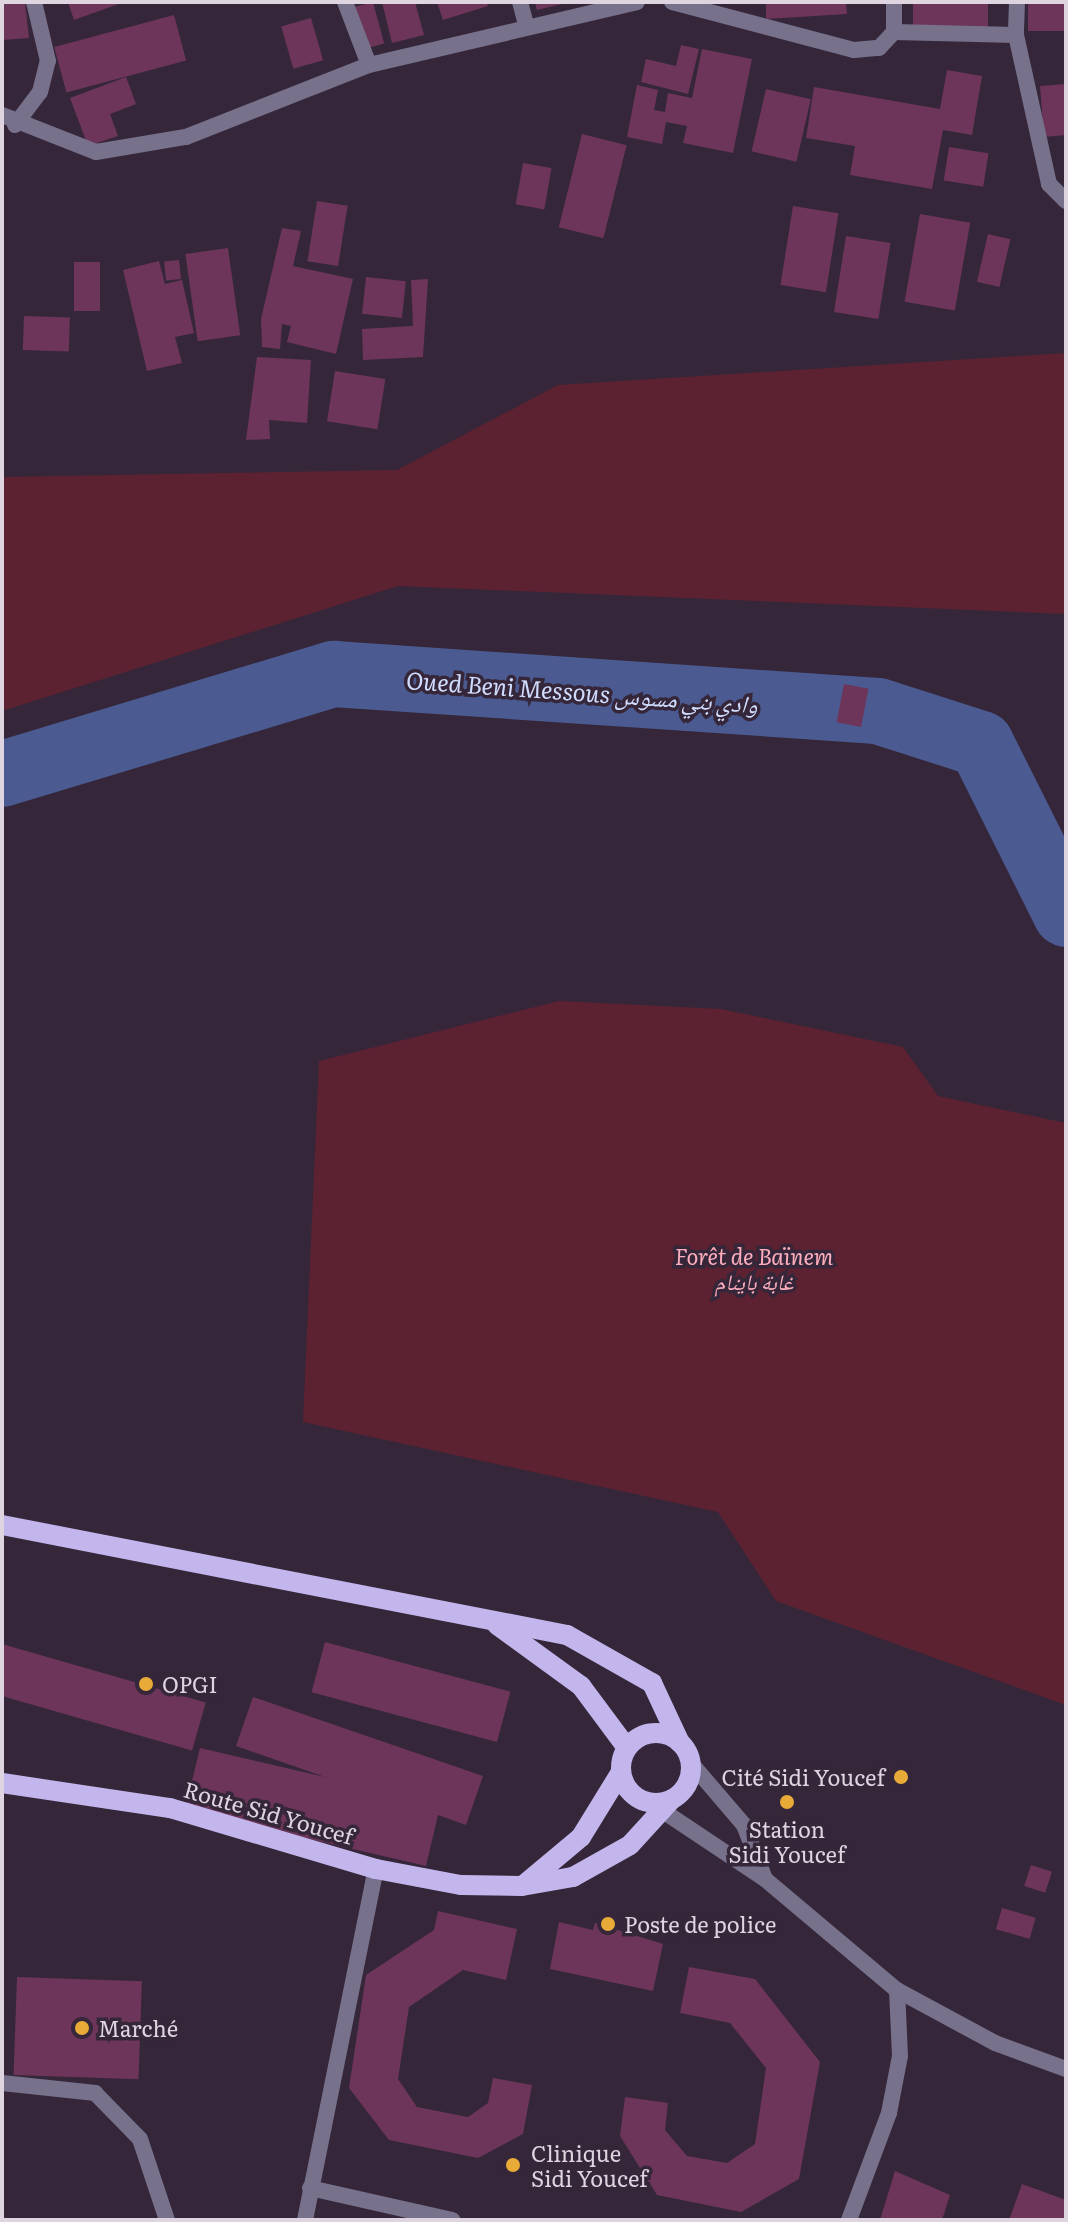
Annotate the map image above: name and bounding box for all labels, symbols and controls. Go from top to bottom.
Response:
water label: Oued Beni Messous وادي بني مسوس [405,664,759,718]
park label: Forêt de Baïnem غابة باينام [675,1242,833,1294]
place label: OPGI [162,1671,217,1697]
marker: OPGI [137,1675,155,1693]
place label: Cité Sidi Youcef [721,1764,885,1790]
marker: Cité Sidi Youcef [892,1768,910,1786]
street label: Route Sid Youcef [181,1775,357,1849]
marker: Station Sidi Youcef [778,1793,796,1811]
place label: Station Sidi Youcef [729,1815,845,1866]
place label: Poste de police [624,1911,776,1937]
marker: Poste de police [599,1915,617,1933]
place label: Marché [98,2015,178,2041]
marker: Marché [73,2019,91,2037]
place label: Clinique Sidi Youcef [531,2139,648,2190]
marker: Clinique Sidi Youcef [502,2154,524,2176]

